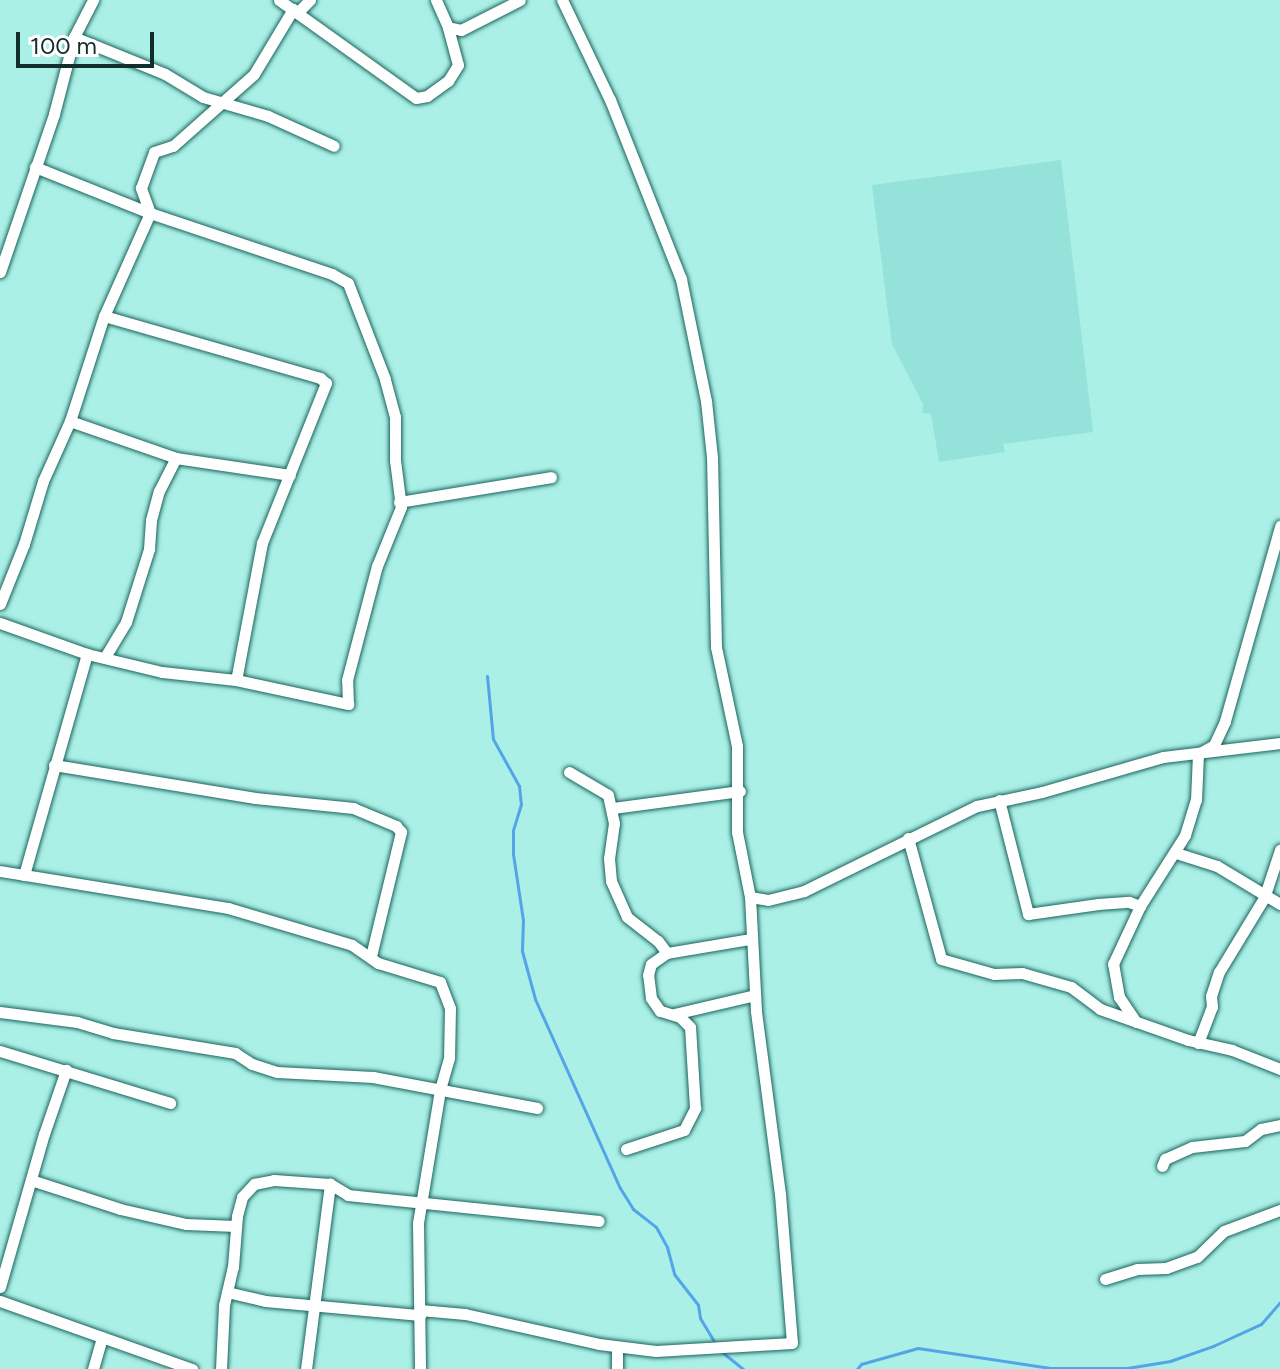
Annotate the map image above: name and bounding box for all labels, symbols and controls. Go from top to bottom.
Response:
scale bar [20,16,158,66]
text: 100 m [30,31,97,60]

